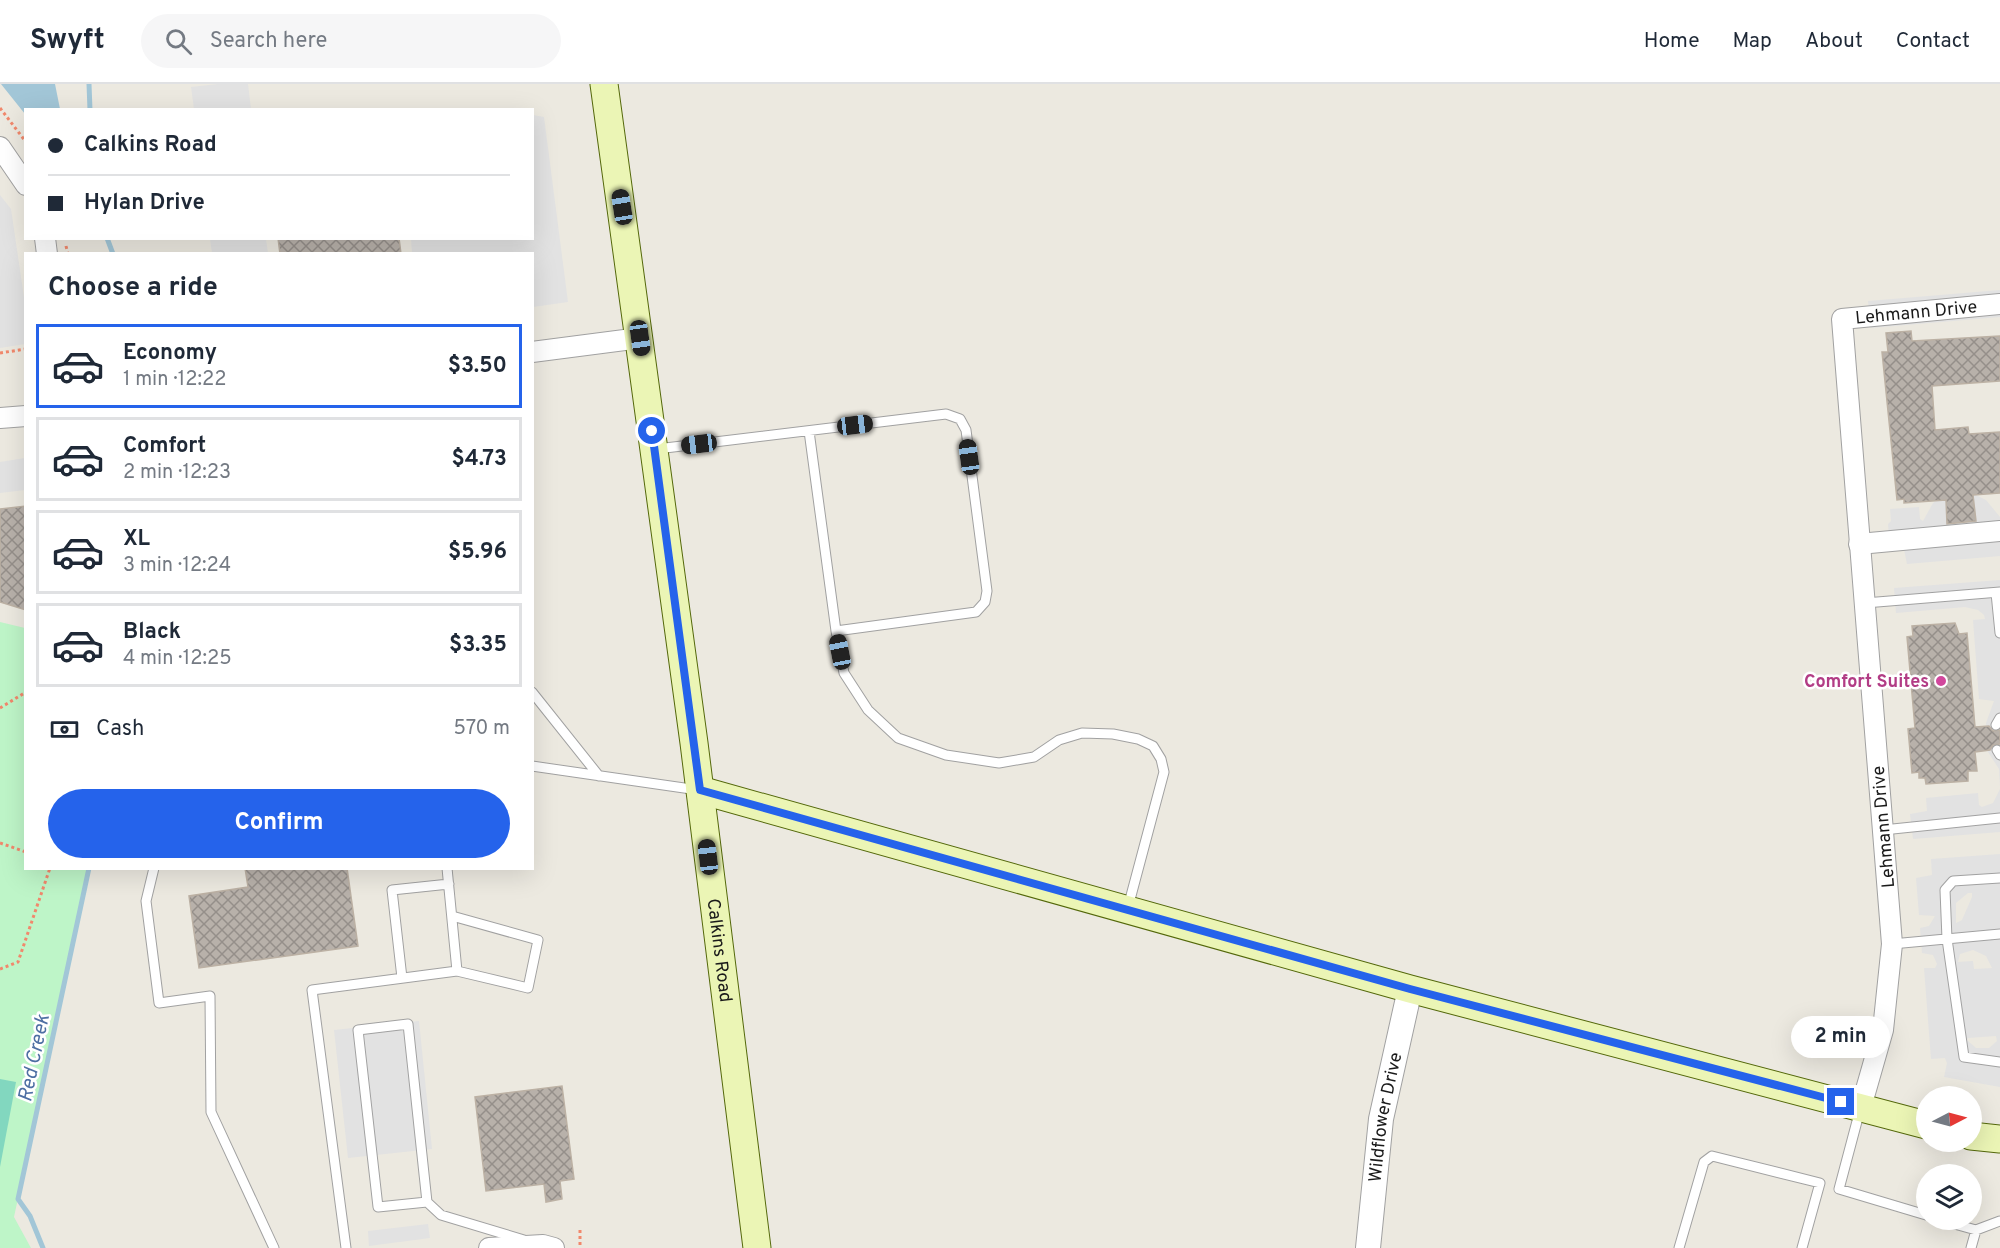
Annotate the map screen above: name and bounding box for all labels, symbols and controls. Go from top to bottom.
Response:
search box [141,14,561,68]
text: Swyft [30,23,105,59]
icon: search [162,25,195,58]
text: Search here [210,28,327,55]
text: Home [1644,28,1700,55]
text: Map [1733,28,1772,55]
text: About [1805,28,1863,55]
text: Contact [1896,28,1970,55]
text: Calkins Road [84,132,217,159]
car [610,188,634,226]
text: Hylan Drive [84,190,205,217]
text: Choose a ride [48,271,218,305]
street label: Lehmann Drive [1854,296,1978,331]
car [629,319,651,357]
icon: car [51,339,105,393]
text: Economy [123,340,217,367]
text: $3.50 [448,353,507,380]
text: 1 min · 12:22 [123,367,227,393]
car [836,414,874,436]
route start [638,417,665,444]
icon: car [51,432,105,486]
text: Comfort [123,433,206,460]
car [680,433,718,455]
car [958,438,980,476]
text: $4.73 [451,446,507,473]
text: 2 min · 12:23 [123,460,231,486]
icon: car [51,525,105,579]
text: XL [123,526,150,553]
text: $5.96 [448,539,507,566]
text: 3 min · 12:24 [123,553,231,579]
icon: car [51,618,105,672]
text: Black [123,619,181,646]
text: $3.35 [449,632,507,659]
car [828,633,852,671]
text: 4 min · 12:25 [123,646,232,672]
place label: Comfort Suites [1804,671,1929,694]
marker: Comfort Suites [1934,674,1948,688]
icon: cash [48,713,81,746]
text: Cash [96,716,145,743]
text: 570 m [453,716,510,742]
street label: Lehmann Drive [1868,765,1901,889]
button: Confirm [48,789,510,858]
car [697,838,719,876]
street label: Calkins Road [700,897,736,1004]
water label: Red Creek [13,1012,57,1104]
callout: 2 min [1792,1015,1890,1057]
text: 2 min [1814,1024,1867,1050]
street label: Wildflower Drive [1365,1050,1409,1183]
north arrow [1916,1086,1982,1152]
map controls [1916,1086,1982,1230]
route end [1827,1088,1854,1115]
button: layers [1916,1164,1982,1230]

